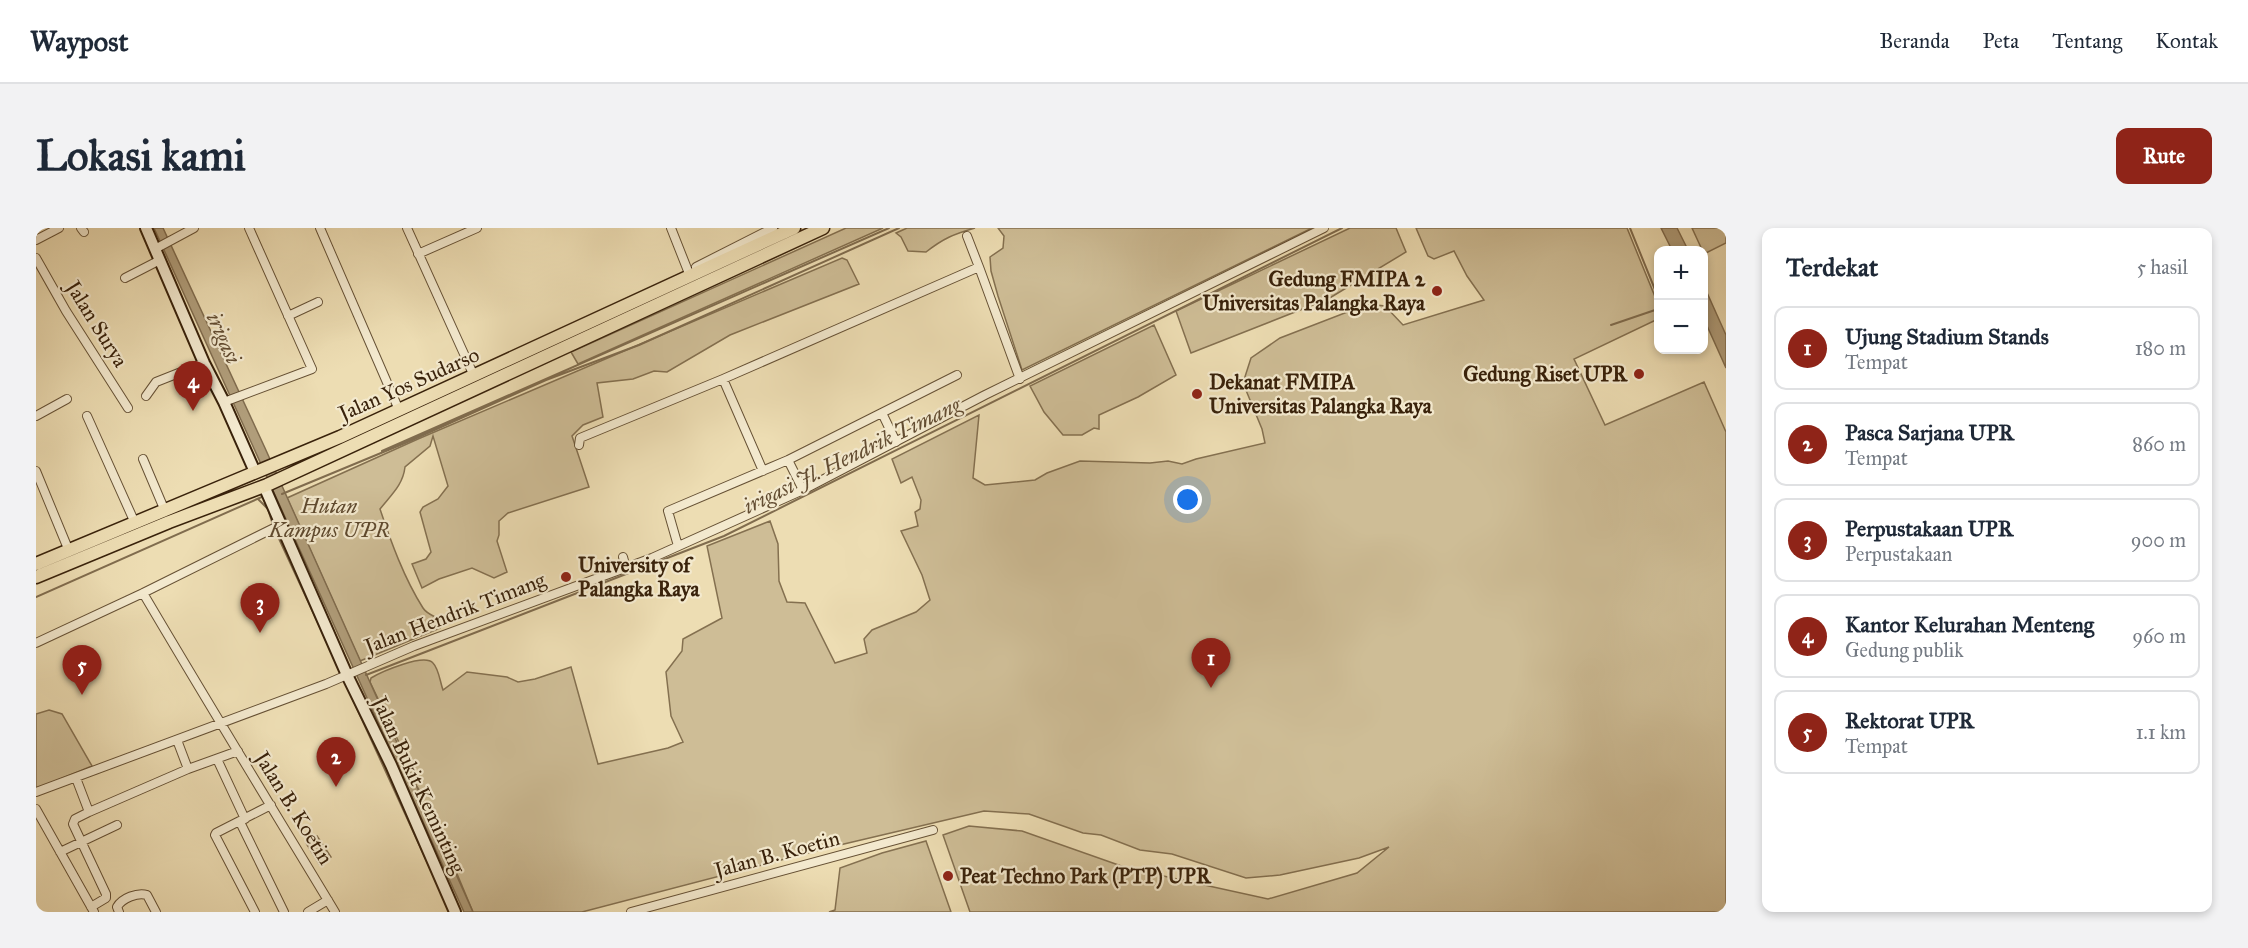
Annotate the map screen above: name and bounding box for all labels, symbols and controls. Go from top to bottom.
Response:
text: Waypost [30,24,128,59]
text: Beranda [1879,28,1950,54]
text: Peta [1983,28,2019,54]
text: Tentang [2052,28,2122,54]
text: Kontak [2155,28,2218,54]
button: Rute [2116,128,2212,184]
text: Lokasi kami [36,130,246,182]
map controls [1654,246,1708,354]
button: + [1654,246,1708,300]
text: Terdekat [1786,251,1878,283]
text: 5 hasil [2137,255,2188,279]
place label: Gedung FMIPA 2 Universitas Palangka Raya [1202,266,1426,316]
street label: Jalan Surya [59,274,134,372]
marker: Gedung FMIPA 2 Universitas Palangka Raya [1430,284,1444,298]
button: − [1654,300,1708,354]
water label: irigasi [201,308,247,368]
text: Ujung Stadium Stands [1845,323,2049,350]
text: 1 [1804,336,1811,360]
text: 180 m [2135,336,2186,360]
street label: Jalan Yos Sudarso [333,341,484,427]
text: Tempat [1845,350,1908,374]
place label: Gedung Riset UPR [1463,361,1628,387]
pin: 4 [174,362,212,411]
marker: Gedung Riset UPR [1632,367,1646,381]
place label: Dekanat FMIPA Universitas Palangka Raya [1209,369,1433,419]
marker: Dekanat FMIPA Universitas Palangka Raya [1190,387,1204,401]
water label: irigasi Jl. Hendrik Timang [739,390,967,519]
text: Pasca Sarjana UPR [1845,419,2014,446]
text: 2 [1803,432,1812,456]
text: 860 m [2132,432,2186,456]
text: Tempat [1845,446,1908,470]
your location [1173,485,1202,514]
park label: Hutan Kampus UPR [268,493,389,543]
text: Perpustakaan UPR [1845,515,2013,542]
text: 3 [1804,528,1812,552]
text: 900 m [2131,528,2186,552]
text: Perpustakaan [1845,542,1952,566]
place label: University of Palangka Raya [578,552,700,602]
street label: Jalan Hendrik Timang [359,566,549,660]
marker: University of Palangka Raya [559,570,573,584]
pin: 3 [240,584,280,633]
text: Kantor Kelurahan Menteng [1845,611,2094,638]
text: 4 [1802,624,1813,648]
text: 960 m [2132,624,2186,648]
pin: 1 [1192,638,1230,688]
text: Gedung publik [1845,638,1964,662]
pin: 5 [62,646,102,695]
street label: Jalan Bukit Keminting [366,691,471,878]
text: Rektorat UPR [1845,707,1974,734]
text: 5 [1803,720,1812,744]
text: 1.1 km [2136,720,2186,744]
text: Tempat [1845,734,1908,758]
pin: 2 [316,738,356,787]
street label: Jalan B. Koetin [248,745,339,869]
street label: Jalan B. Koetin [710,825,842,884]
place label: Peat Techno Park (PTP) UPR [960,863,1212,889]
marker: Peat Techno Park (PTP) UPR [941,869,955,883]

